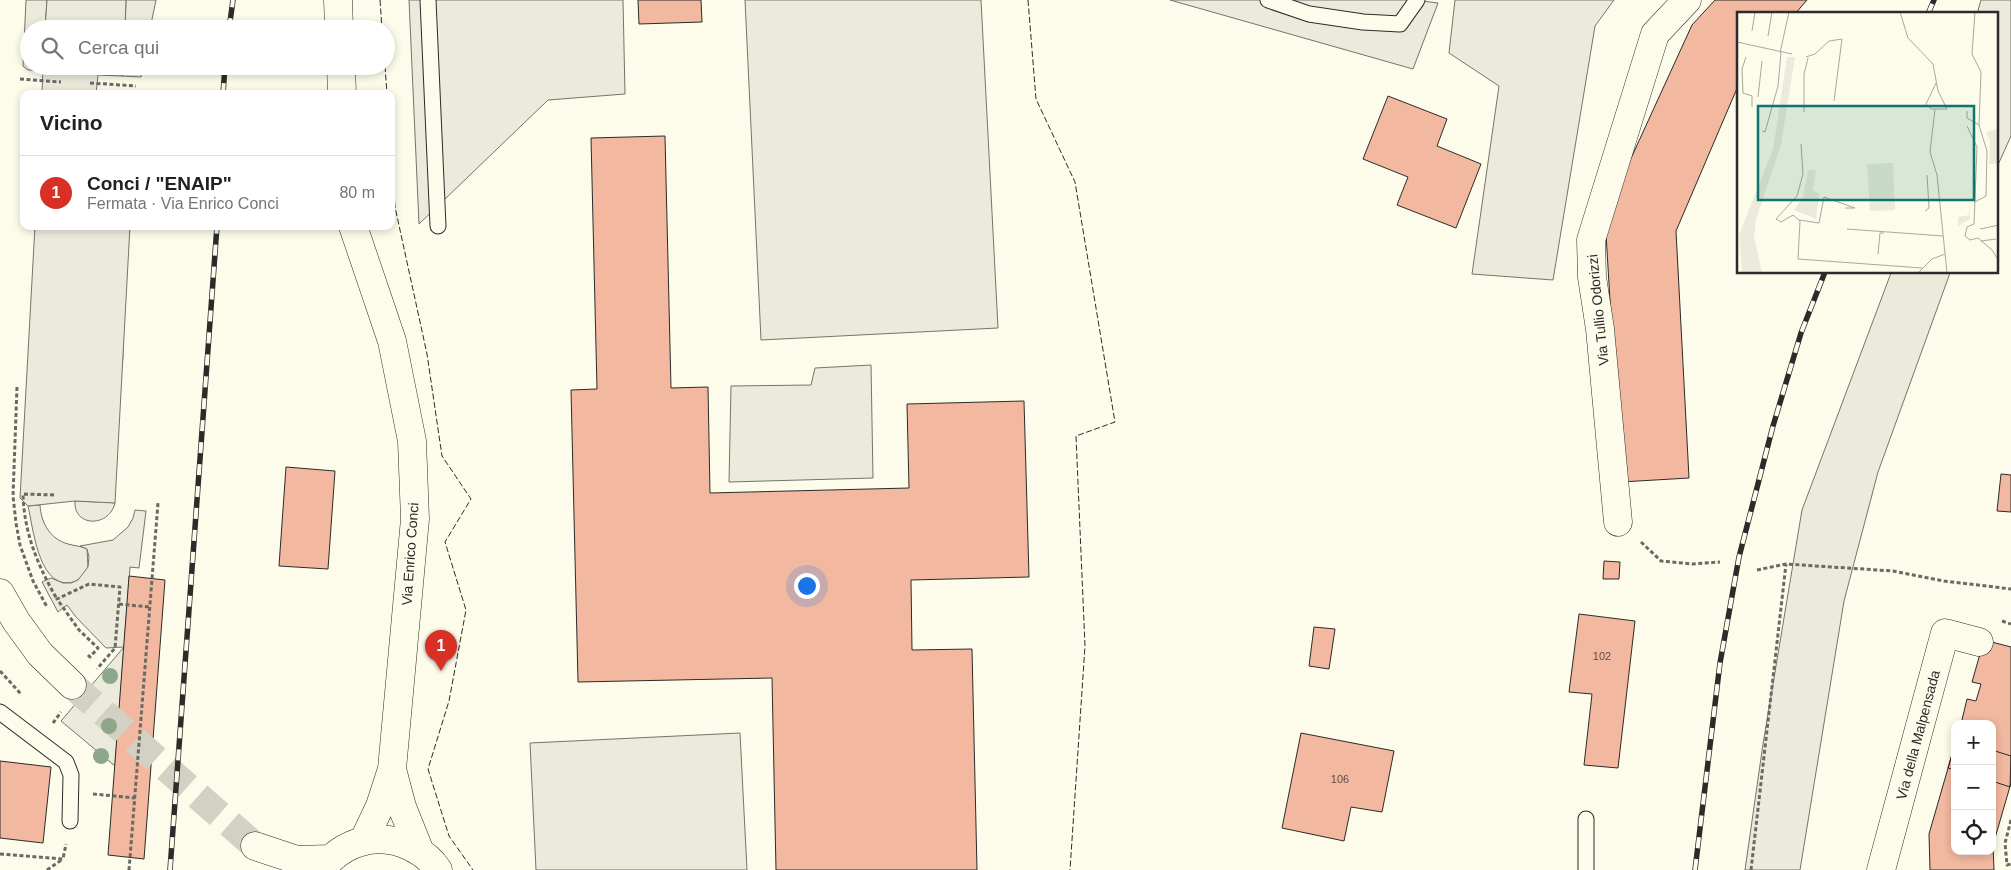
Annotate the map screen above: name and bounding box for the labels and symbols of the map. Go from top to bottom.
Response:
inset map [1737,12,1998,274]
street label: Via Tullio Odorizzi [1584,254,1612,366]
street label: Via Enrico Conci [398,502,422,606]
your location [794,573,820,599]
pin: 1 [425,630,457,671]
house number: 102 [1593,650,1611,662]
street label: Via della Malpensada [1893,668,1943,802]
house number: 106 [1331,773,1349,785]

